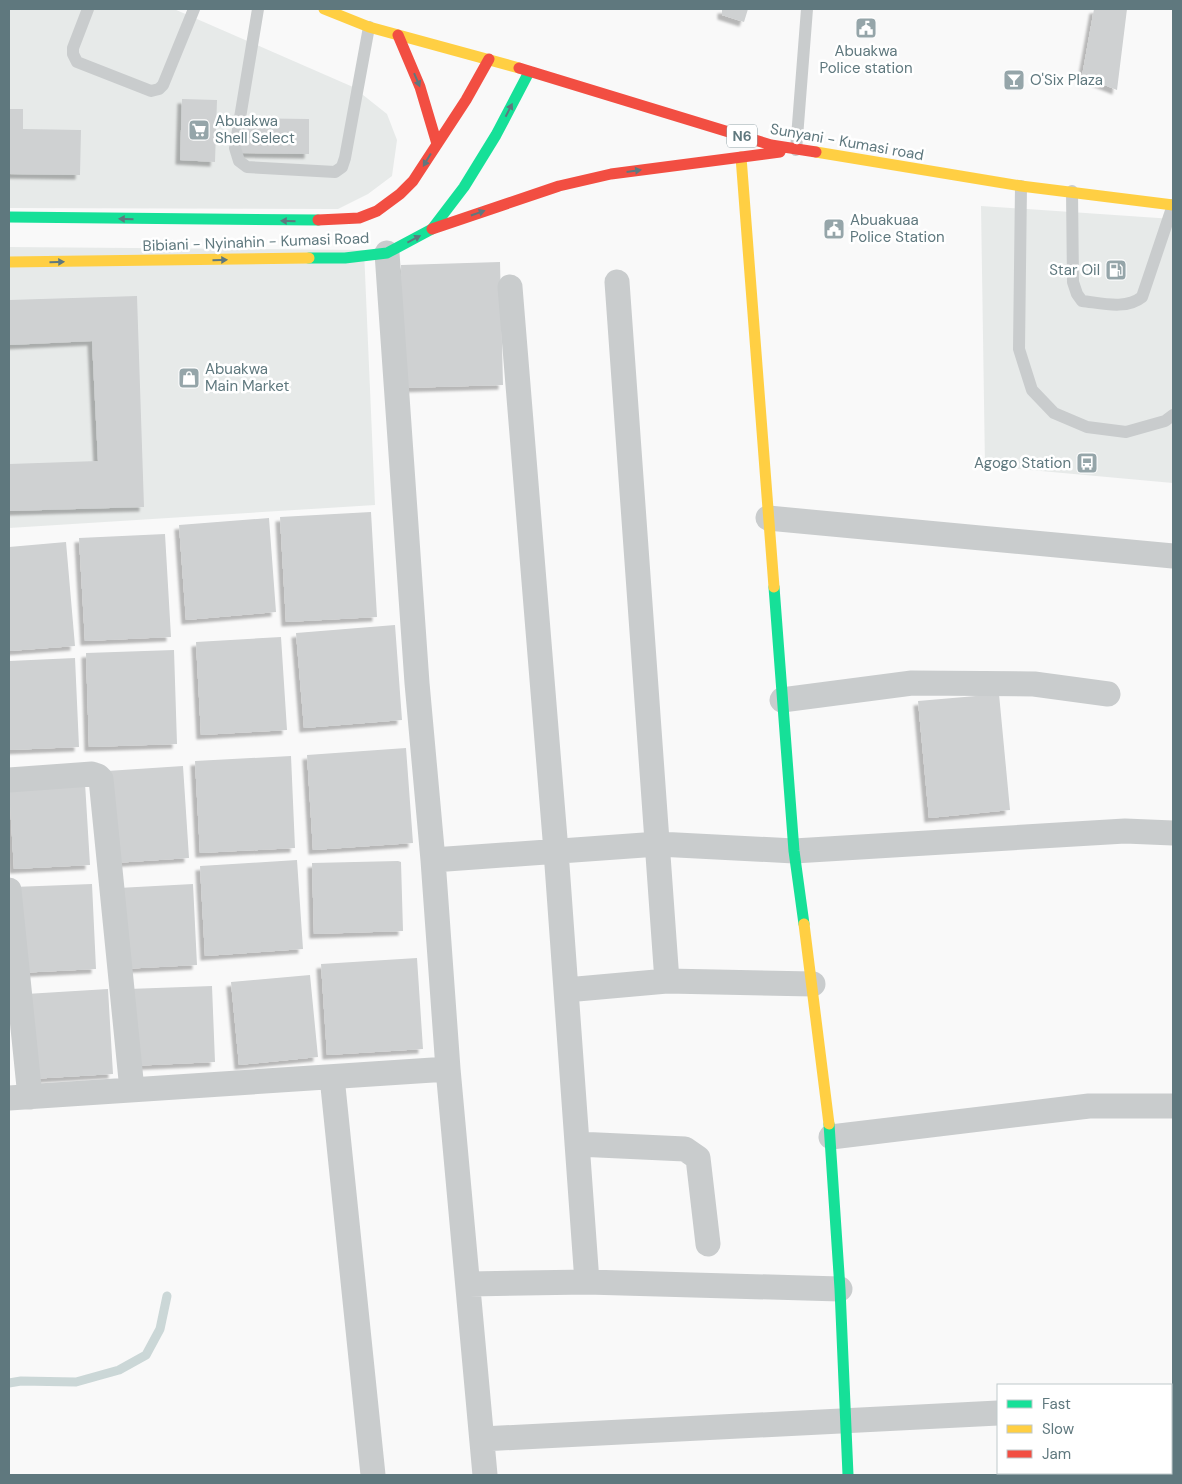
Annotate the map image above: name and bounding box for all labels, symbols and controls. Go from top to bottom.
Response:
public building icon: Abuakwa Police station [854,16,878,40]
place label: Abuakwa Police station [819,41,913,78]
bar icon: O'Six Plaza [1002,68,1026,92]
place label: O'Six Plaza [1030,70,1103,90]
one-way arrow [414,72,422,87]
one-way arrow [505,103,513,117]
place label: Abuakwa Shell Select [215,111,295,148]
supermarket icon: Abuakwa Shell Select [187,118,211,142]
street label: Sunyani - Kumasi road [769,119,925,165]
road number: N6 [727,124,757,148]
one-way arrow [423,153,432,167]
one-way arrow [627,167,643,175]
one-way arrow [471,209,486,217]
place label: Abuakuaa Police Station [850,210,945,247]
one-way arrow [118,215,134,223]
one-way arrow [280,217,296,225]
public building icon: Abuakuaa Police Station [822,217,846,241]
street label: Bibiani - Nyinahin - Kumasi Road [142,228,370,256]
one-way arrow [407,234,420,243]
one-way arrow [212,256,228,264]
one-way arrow [50,258,66,266]
fuel station icon: Star Oil [1104,258,1128,282]
place label: Star Oil [1049,260,1100,280]
place label: Abuakwa Main Market [205,359,290,396]
shop icon: Abuakwa Main Market [177,366,201,390]
bus stop icon: Agogo Station [1075,451,1099,475]
place label: Agogo Station [974,453,1071,473]
legend [997,1384,1172,1474]
text: Fast [1042,1394,1071,1414]
text: Slow [1042,1419,1075,1439]
text: Jam [1042,1444,1071,1464]

